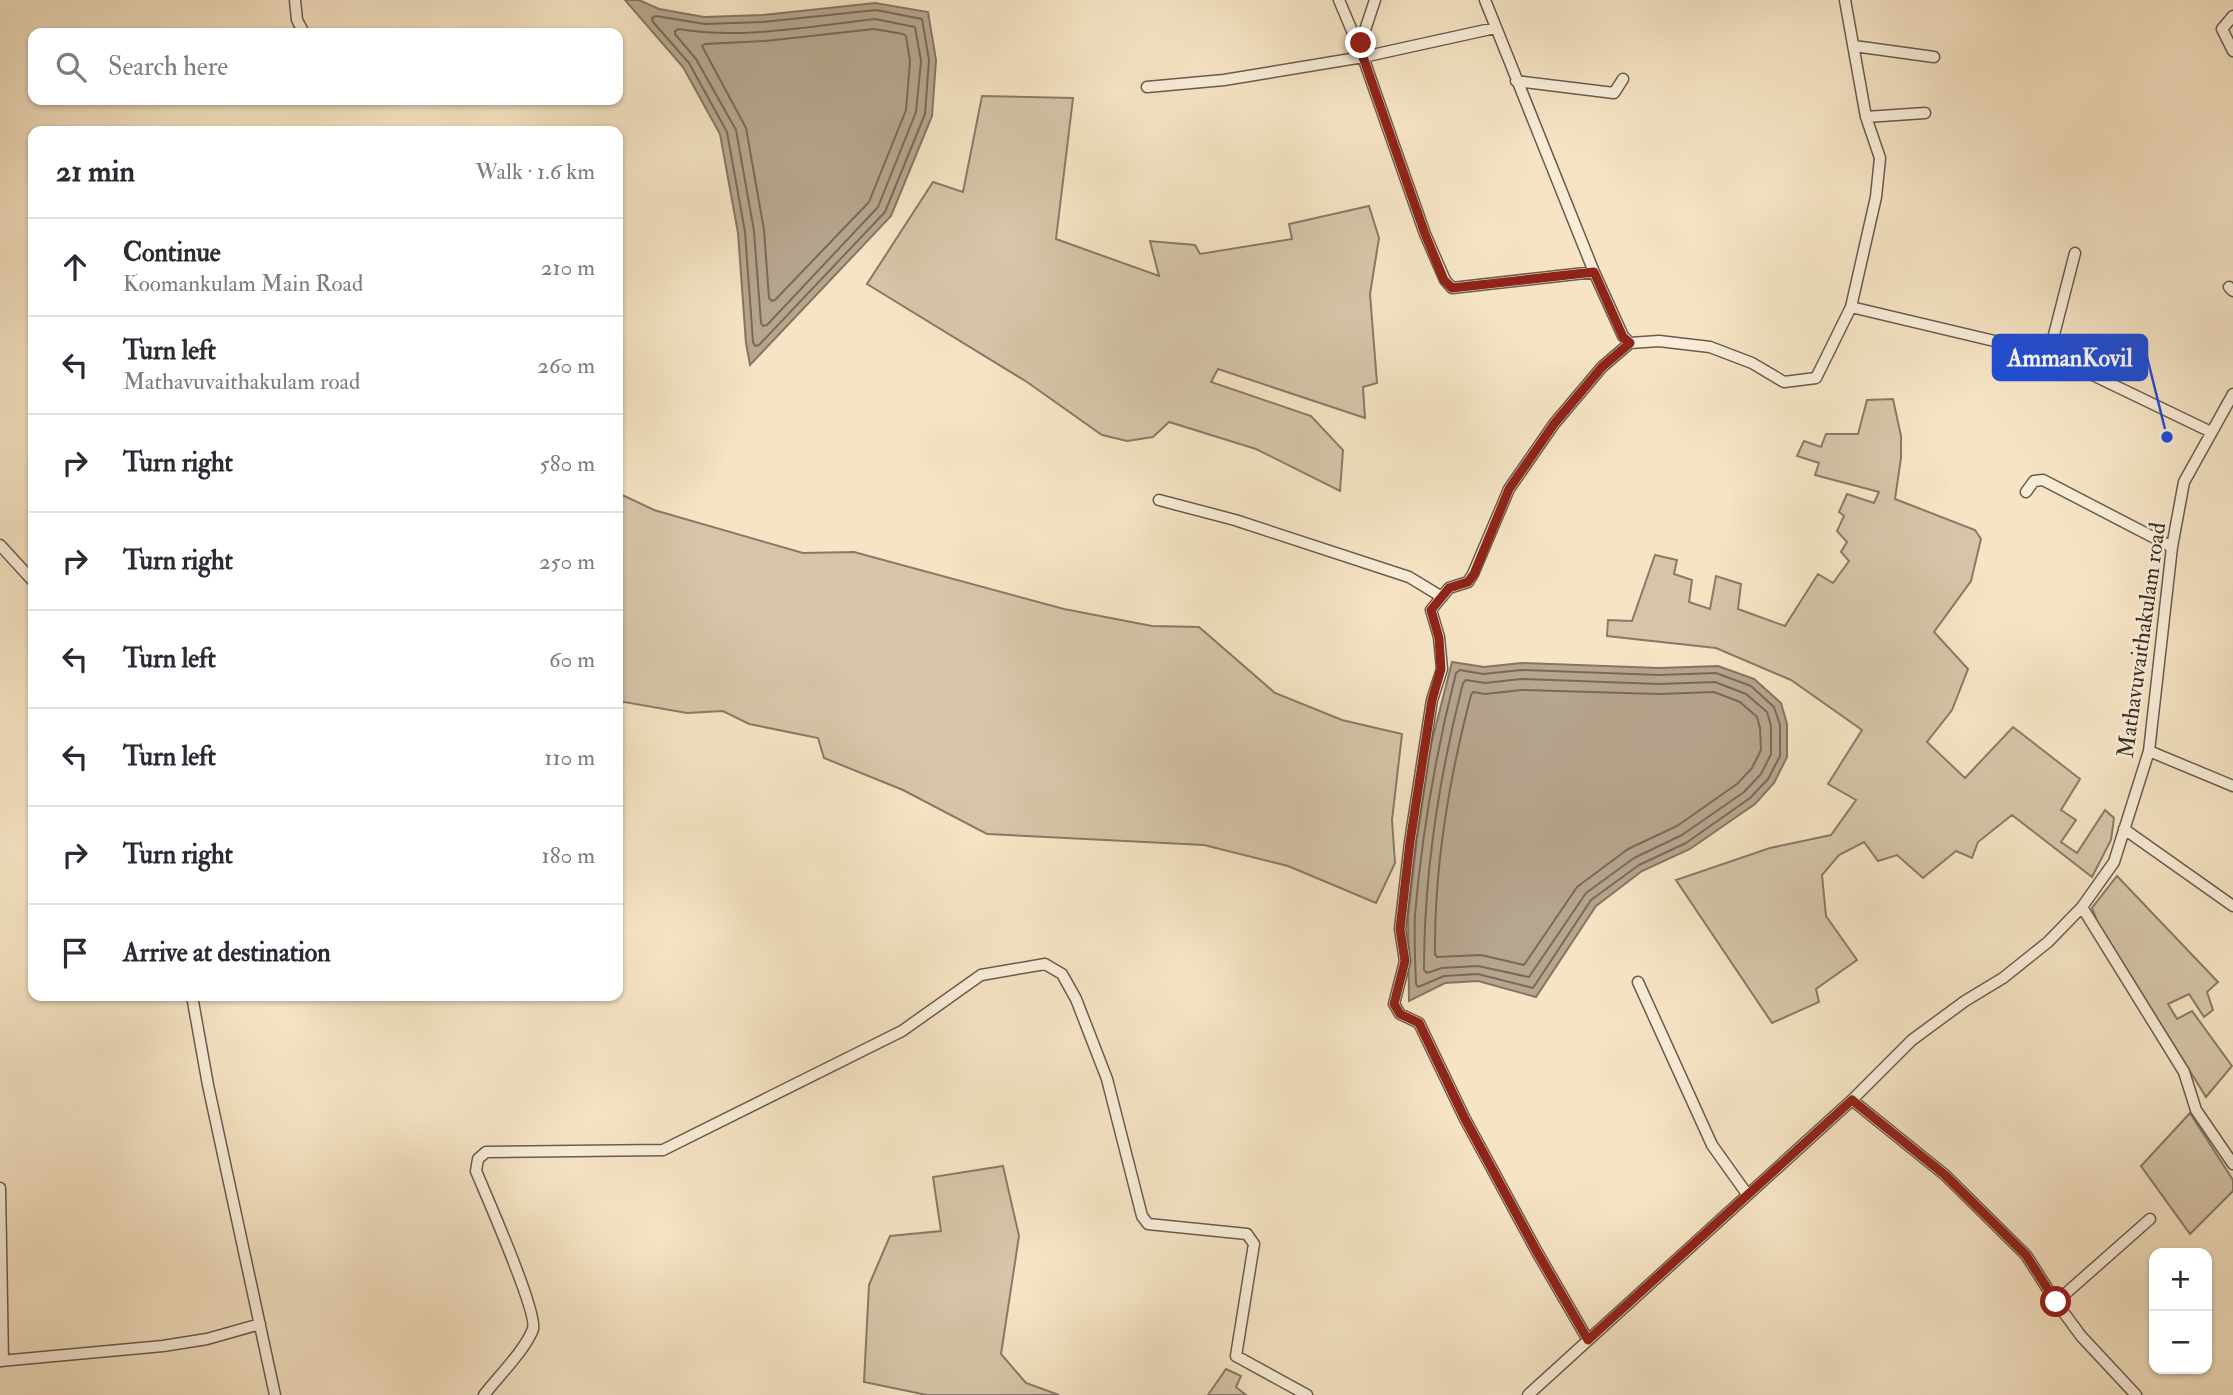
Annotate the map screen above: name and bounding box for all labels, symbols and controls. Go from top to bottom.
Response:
route end [1345,27,1376,58]
search box [28,28,623,105]
icon: search [52,48,90,86]
text: Search here [108,51,228,83]
text: 21 min [56,153,135,190]
text: Walk · 1.6 km [475,157,595,186]
text: Continue [123,237,221,269]
icon: ahead [56,248,94,286]
text: 210 m [541,253,595,282]
text: Koomankulam Main Road [123,269,363,298]
text: Turn left [123,335,216,367]
callout: AmmanKovil [1993,335,2147,380]
text: AmmanKovil [2006,343,2134,374]
icon: left [56,346,94,384]
text: 260 m [537,351,595,380]
text: Mathavuvaithakulam road [123,367,360,396]
icon: right [56,444,94,482]
text: Turn right [123,447,233,479]
text: 580 m [540,449,595,478]
street label: Mathavuvaithakulam road [2111,521,2172,760]
icon: right [56,542,94,580]
text: Turn right [123,545,233,577]
text: 250 m [539,547,595,576]
icon: left [56,640,94,678]
text: Turn left [123,643,216,675]
text: 60 m [549,645,595,674]
icon: left [56,738,94,776]
text: Turn left [123,741,216,773]
text: 110 m [544,743,595,772]
icon: right [56,836,94,874]
text: Turn right [123,839,233,871]
text: 180 m [542,841,595,870]
icon: arrive [56,934,94,972]
text: Arrive at destination [123,937,331,969]
map controls [2149,1248,2212,1374]
button: + [2149,1248,2212,1311]
route start [2040,1286,2071,1317]
button: − [2149,1311,2212,1374]

